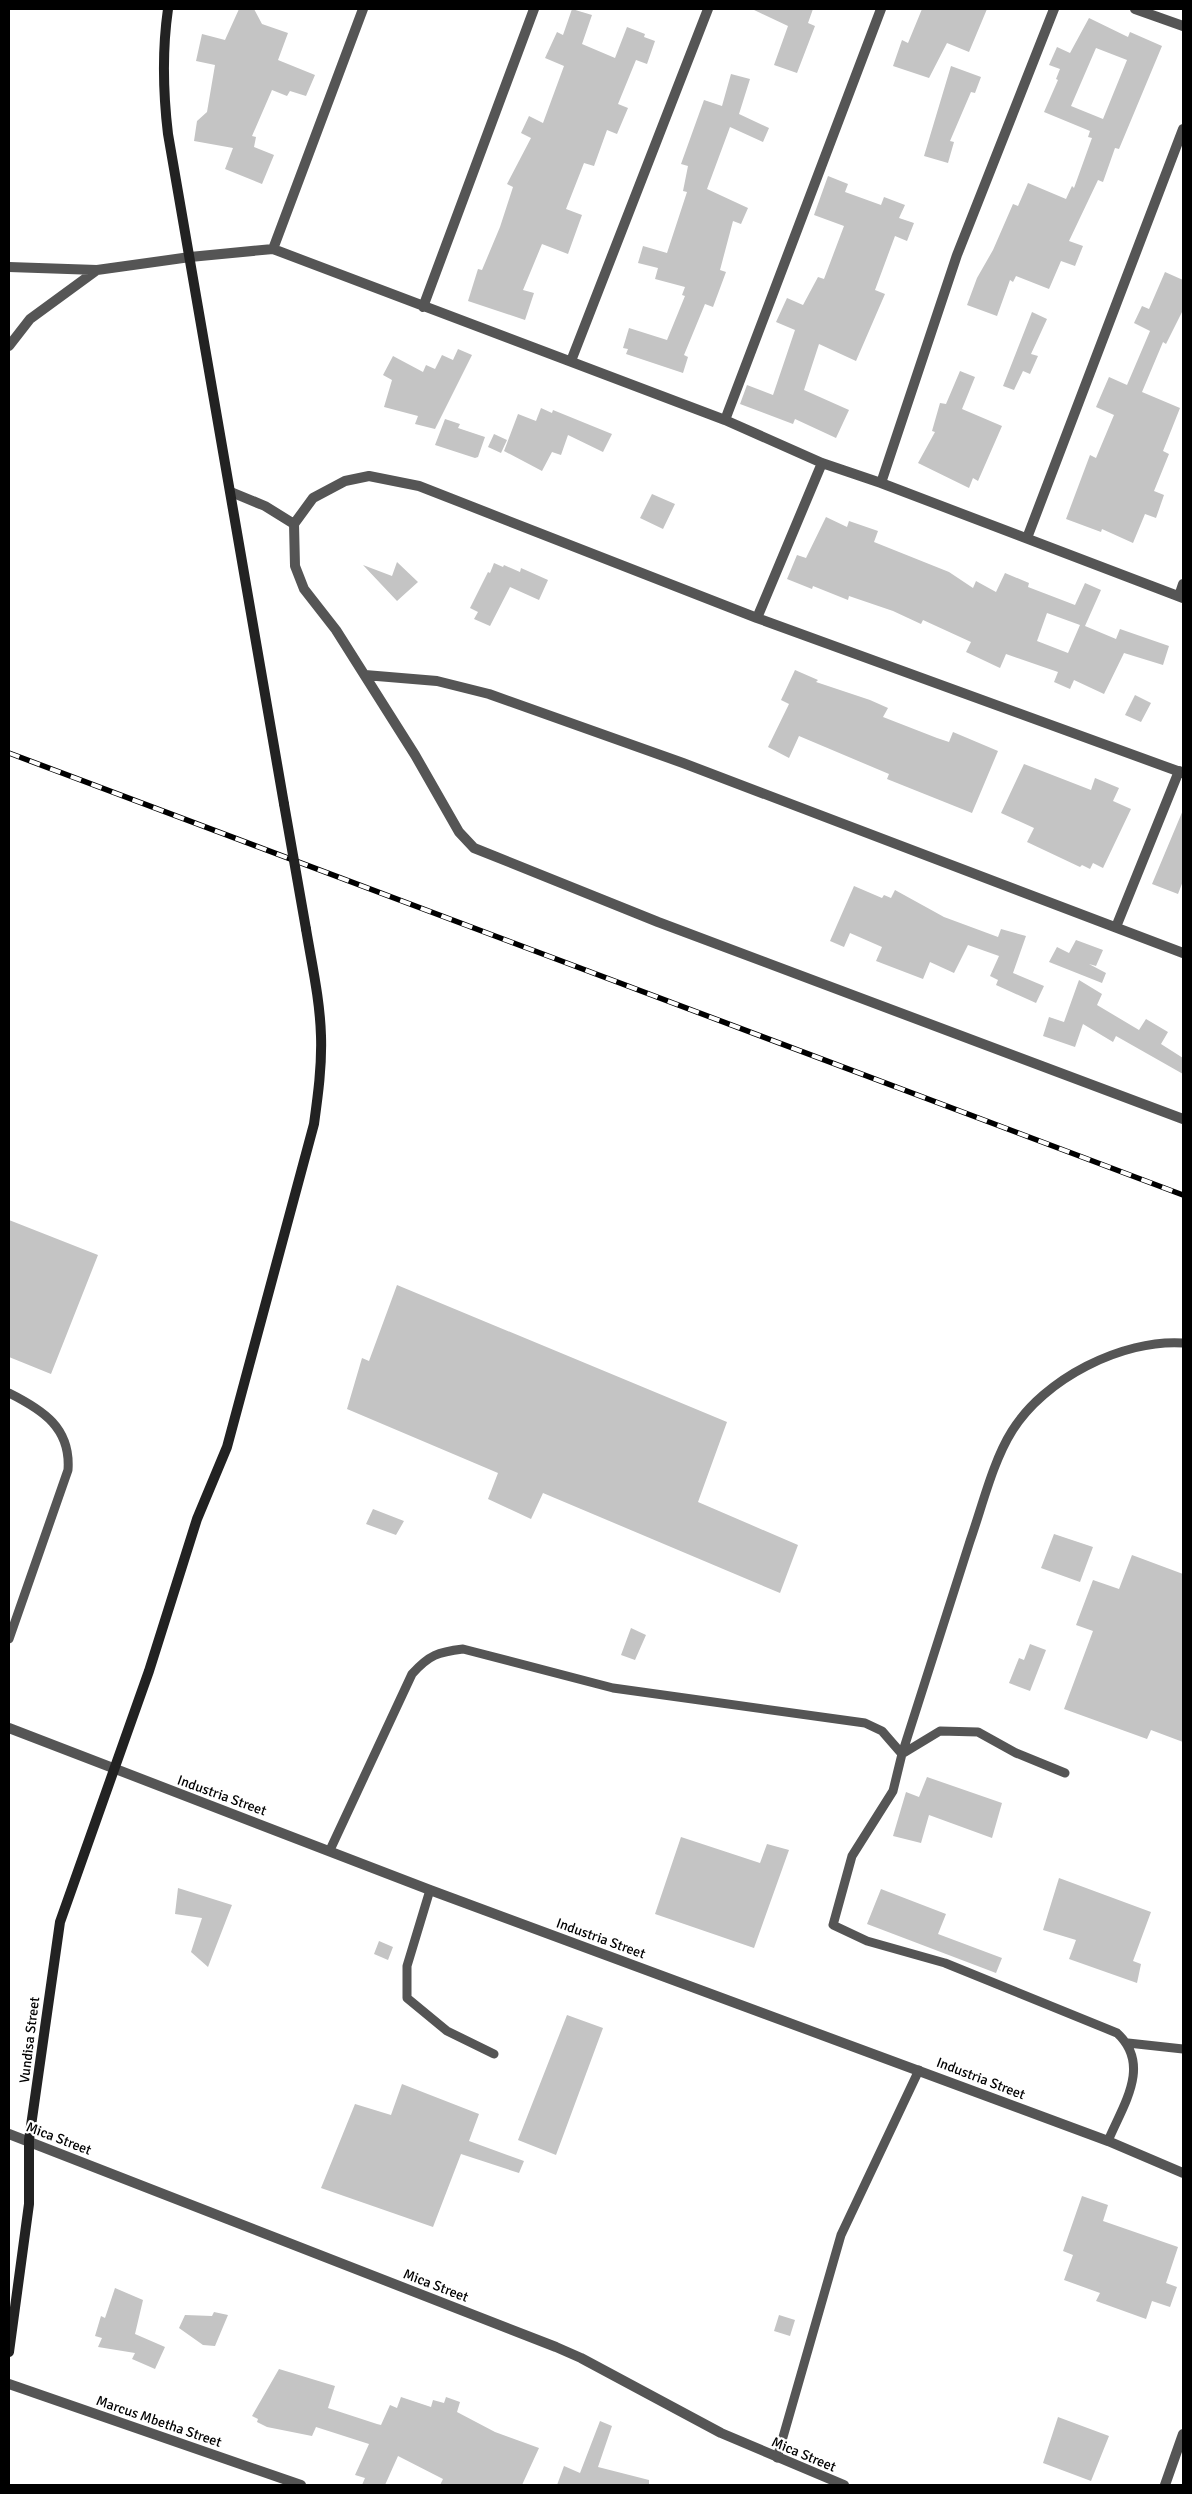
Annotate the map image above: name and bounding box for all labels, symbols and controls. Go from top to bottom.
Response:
street label: Industria Street [175,1771,269,1820]
street label: Industria Street [554,1914,648,1963]
street label: Vundisa Street [16,1996,43,2084]
street label: Industria Street [934,2054,1028,2103]
street label: Mica Street [24,2118,94,2159]
street label: Mica Street [401,2265,471,2306]
street label: Marcus Mbetha Street [94,2392,224,2451]
street label: Mica Street [769,2433,839,2476]

